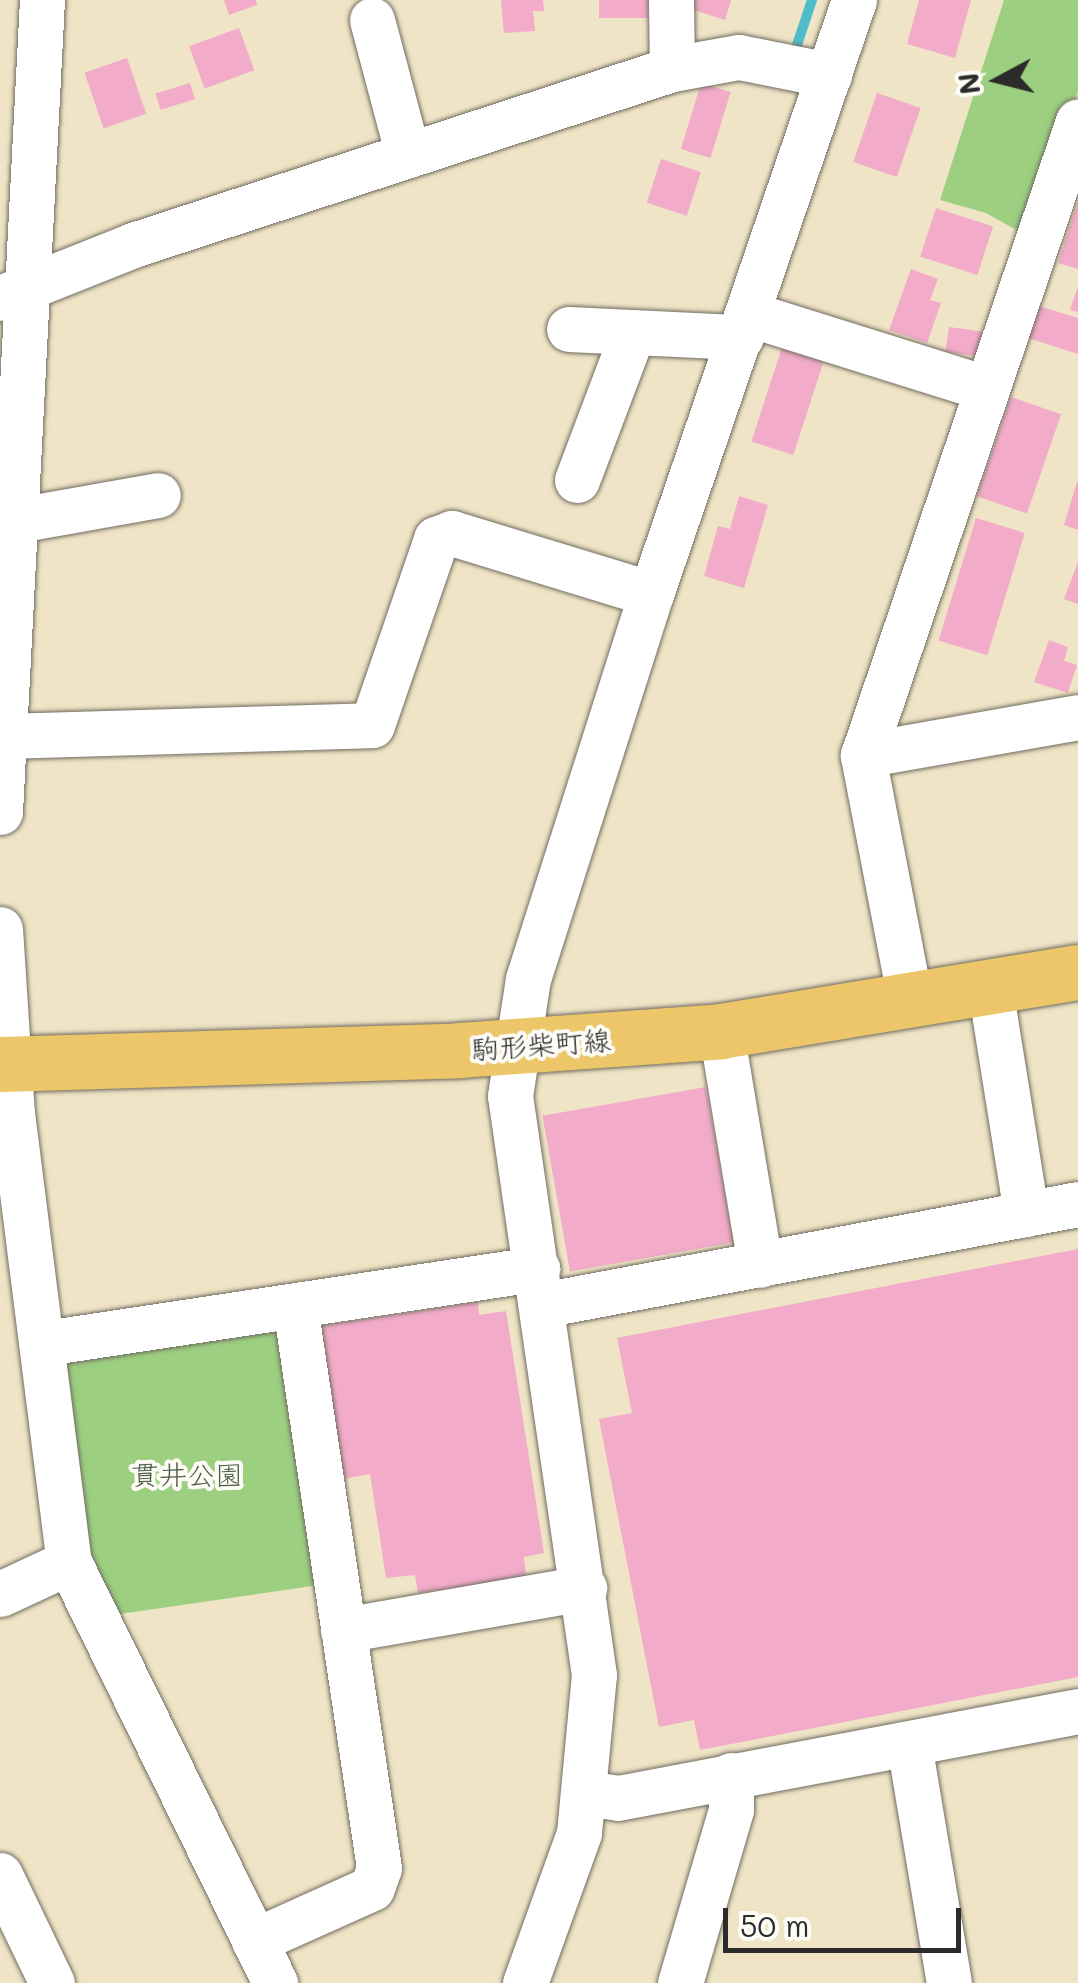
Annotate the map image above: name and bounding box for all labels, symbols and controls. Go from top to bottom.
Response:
north arrow [948,30,1048,130]
text: N [949,71,987,96]
street label: 駒形柴町線 [470,1022,612,1066]
park label: 貫井公園 [131,1457,243,1491]
scale bar [728,1888,966,1950]
text: 50 m [740,1905,810,1945]

